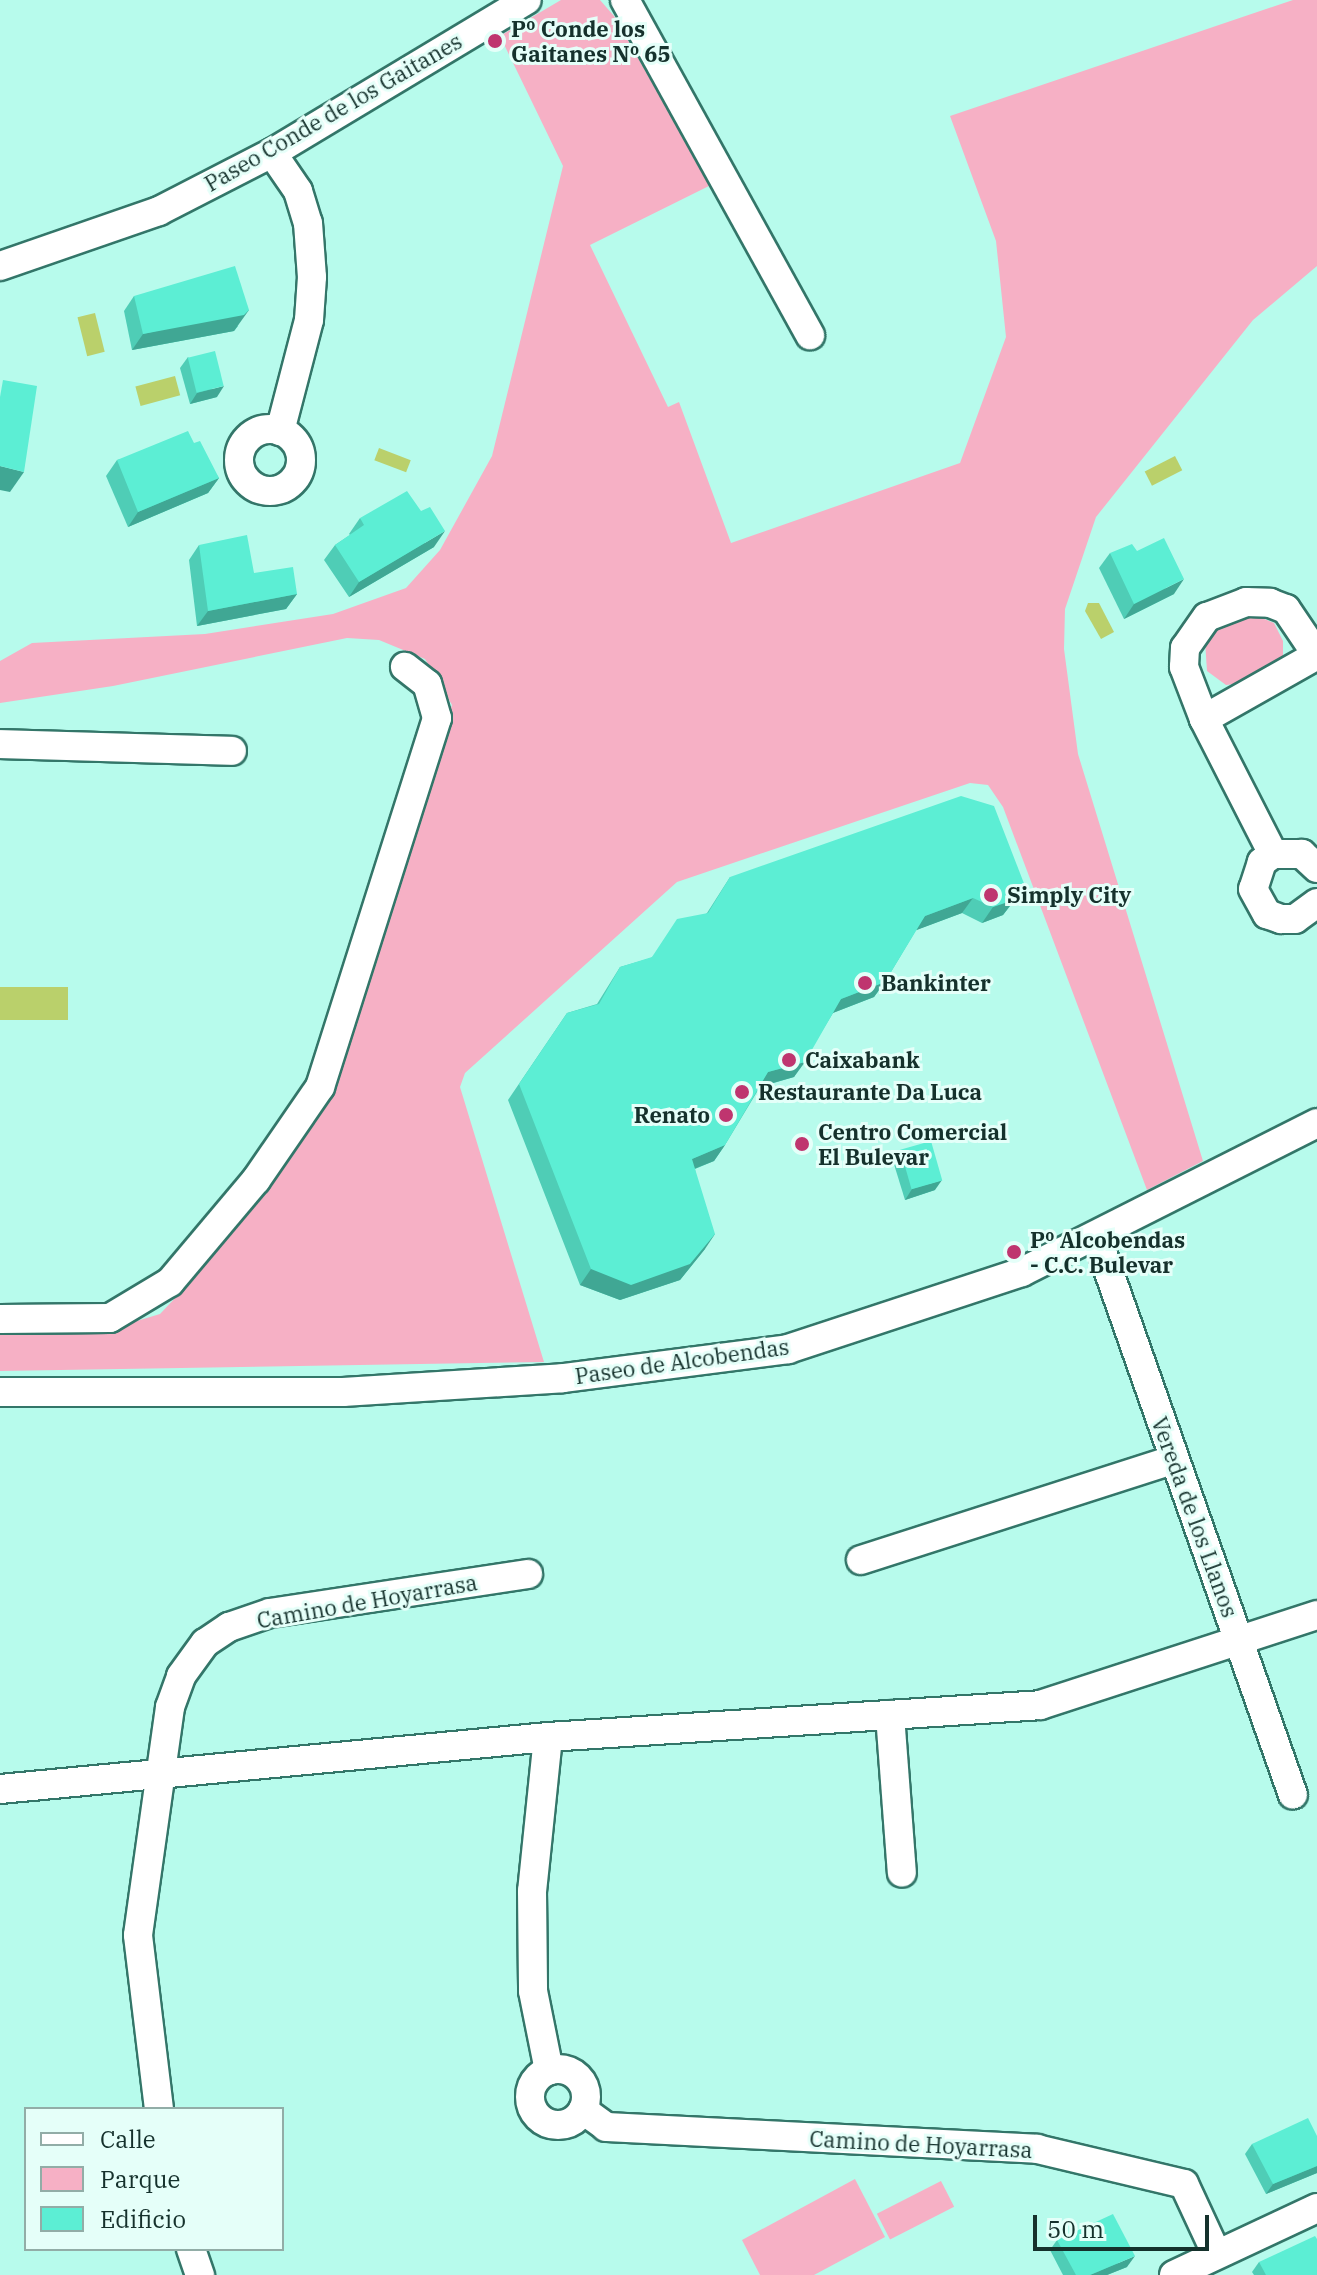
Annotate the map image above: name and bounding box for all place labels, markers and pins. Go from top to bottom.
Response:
place label: Pº Conde los Gaitanes Nº 65 [511,15,671,66]
marker: Pº Conde los Gaitanes Nº 65 [486,32,504,50]
place label: Simply City [1007,882,1131,908]
marker: Simply City [982,886,1000,904]
place label: Bankinter [881,970,991,996]
marker: Bankinter [856,974,874,992]
place label: Caixabank [805,1047,920,1073]
marker: Caixabank [780,1051,798,1069]
place label: Restaurante Da Luca [758,1079,982,1105]
marker: Restaurante Da Luca [733,1083,751,1101]
place label: Renato [634,1102,710,1128]
marker: Renato [717,1106,735,1124]
place label: Centro Comercial El Bulevar [818,1118,1007,1170]
marker: Centro Comercial El Bulevar [793,1135,811,1153]
place label: Pº Alcobendas - C.C. Bulevar [1030,1226,1185,1278]
marker: Pº Alcobendas - C.C. Bulevar [1005,1243,1023,1261]

